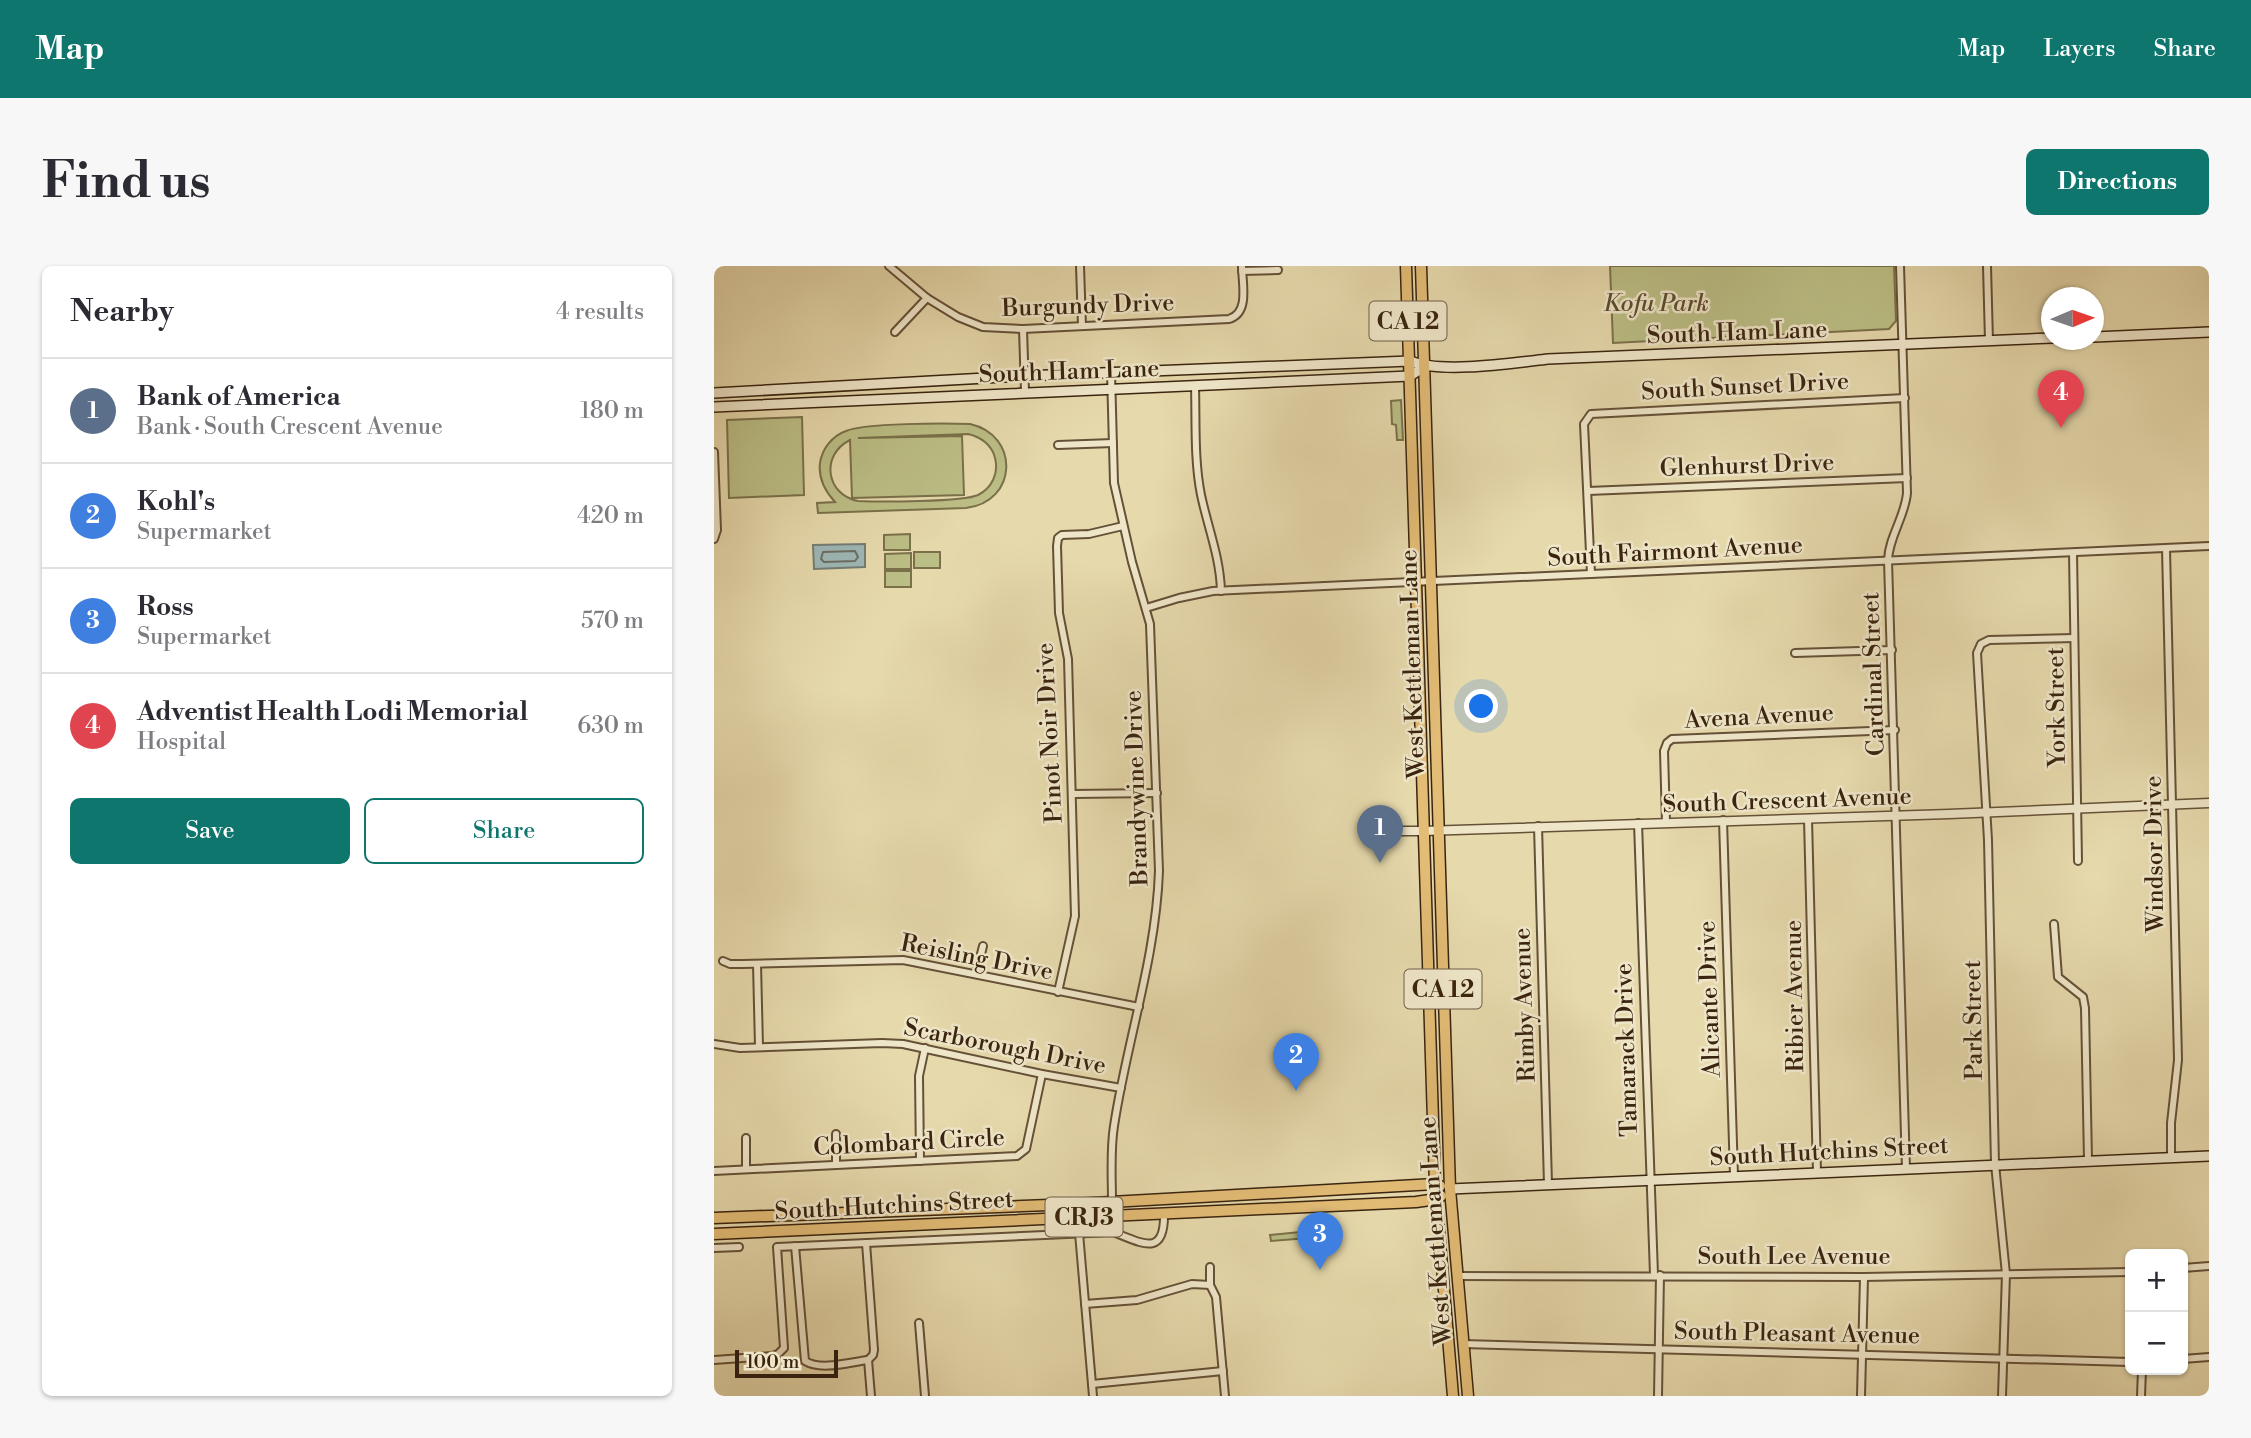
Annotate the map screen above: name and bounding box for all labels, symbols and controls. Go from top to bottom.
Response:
text: Map [35,29,104,70]
text: Map [1958,34,2005,64]
text: Layers [2043,34,2115,64]
text: Share [2153,34,2216,64]
button: Directions [2026,149,2209,215]
text: Find us [42,152,211,213]
north arrow [2041,287,2104,350]
street label: Burgundy Drive [1000,288,1175,324]
park label: Kofu Park [1603,289,1709,319]
text: Nearby [70,293,174,331]
text: 4 results [556,298,644,326]
road number: CA 12 [1370,302,1446,340]
street label: South Ham Lane [1646,315,1828,351]
street label: South Ham Lane [978,354,1160,390]
street label: South Sunset Drive [1640,367,1850,407]
pin: 4 [2038,370,2084,428]
text: Bank of America [137,381,341,413]
text: 1 [87,397,99,425]
text: 180 m [580,397,644,425]
text: Bank · South Crescent Avenue [137,413,443,441]
street label: Glenhurst Drive [1659,448,1835,484]
text: Kohl's [137,486,215,518]
text: 2 [86,502,100,530]
text: 420 m [577,502,644,530]
text: Supermarket [137,518,272,546]
street label: South Fairmont Avenue [1547,530,1803,574]
street label: West Kettleman Lane [1394,549,1432,780]
text: Ross [137,591,194,623]
street label: Cardinal Street [1856,591,1892,756]
text: 3 [86,607,100,635]
text: 570 m [581,607,644,635]
text: Supermarket [137,623,272,651]
street label: Pinot Noir Drive [1030,642,1070,824]
street label: York Street [2041,646,2073,769]
street label: Brandywine Drive [1119,689,1155,887]
your location [1464,689,1498,723]
text: Adventist Health Lodi Memorial [137,696,528,728]
street label: Avena Avenue [1683,698,1834,736]
text: 4 [85,712,101,740]
text: 630 m [577,712,644,740]
text: Hospital [137,728,226,756]
street label: Windsor Drive [2139,775,2171,934]
street label: South Crescent Avenue [1662,782,1912,820]
button: Save [70,798,350,864]
button: Share [364,798,644,864]
pin: 1 [1357,805,1403,863]
street label: Ribier Avenue [1779,919,1811,1073]
street label: Alicante Drive [1692,920,1728,1079]
street label: Rimby Avenue [1507,927,1543,1083]
street label: Reisling Drive [898,928,1056,987]
street label: Park Street [1958,959,1990,1080]
street label: Tamarack Drive [1609,963,1645,1137]
road number: CA 12 [1404,970,1482,1009]
street label: Scarborough Drive [901,1013,1108,1081]
pin: 2 [1273,1033,1319,1091]
street label: West Kettleman Lane [1413,1115,1459,1347]
street label: Colombard Circle [812,1123,1006,1163]
street label: South Hutchins Street [1709,1131,1950,1173]
street label: South Hutchins Street [774,1185,1015,1227]
road number: CR J3 [1046,1198,1122,1236]
pin: 3 [1297,1212,1343,1270]
street label: South Lee Avenue [1697,1242,1891,1272]
map controls [2125,1249,2188,1375]
button: + [2125,1249,2188,1312]
button: − [2125,1312,2188,1375]
street label: South Pleasant Avenue [1674,1317,1920,1351]
scale bar [735,1347,838,1379]
text: 100 m [746,1350,799,1374]

